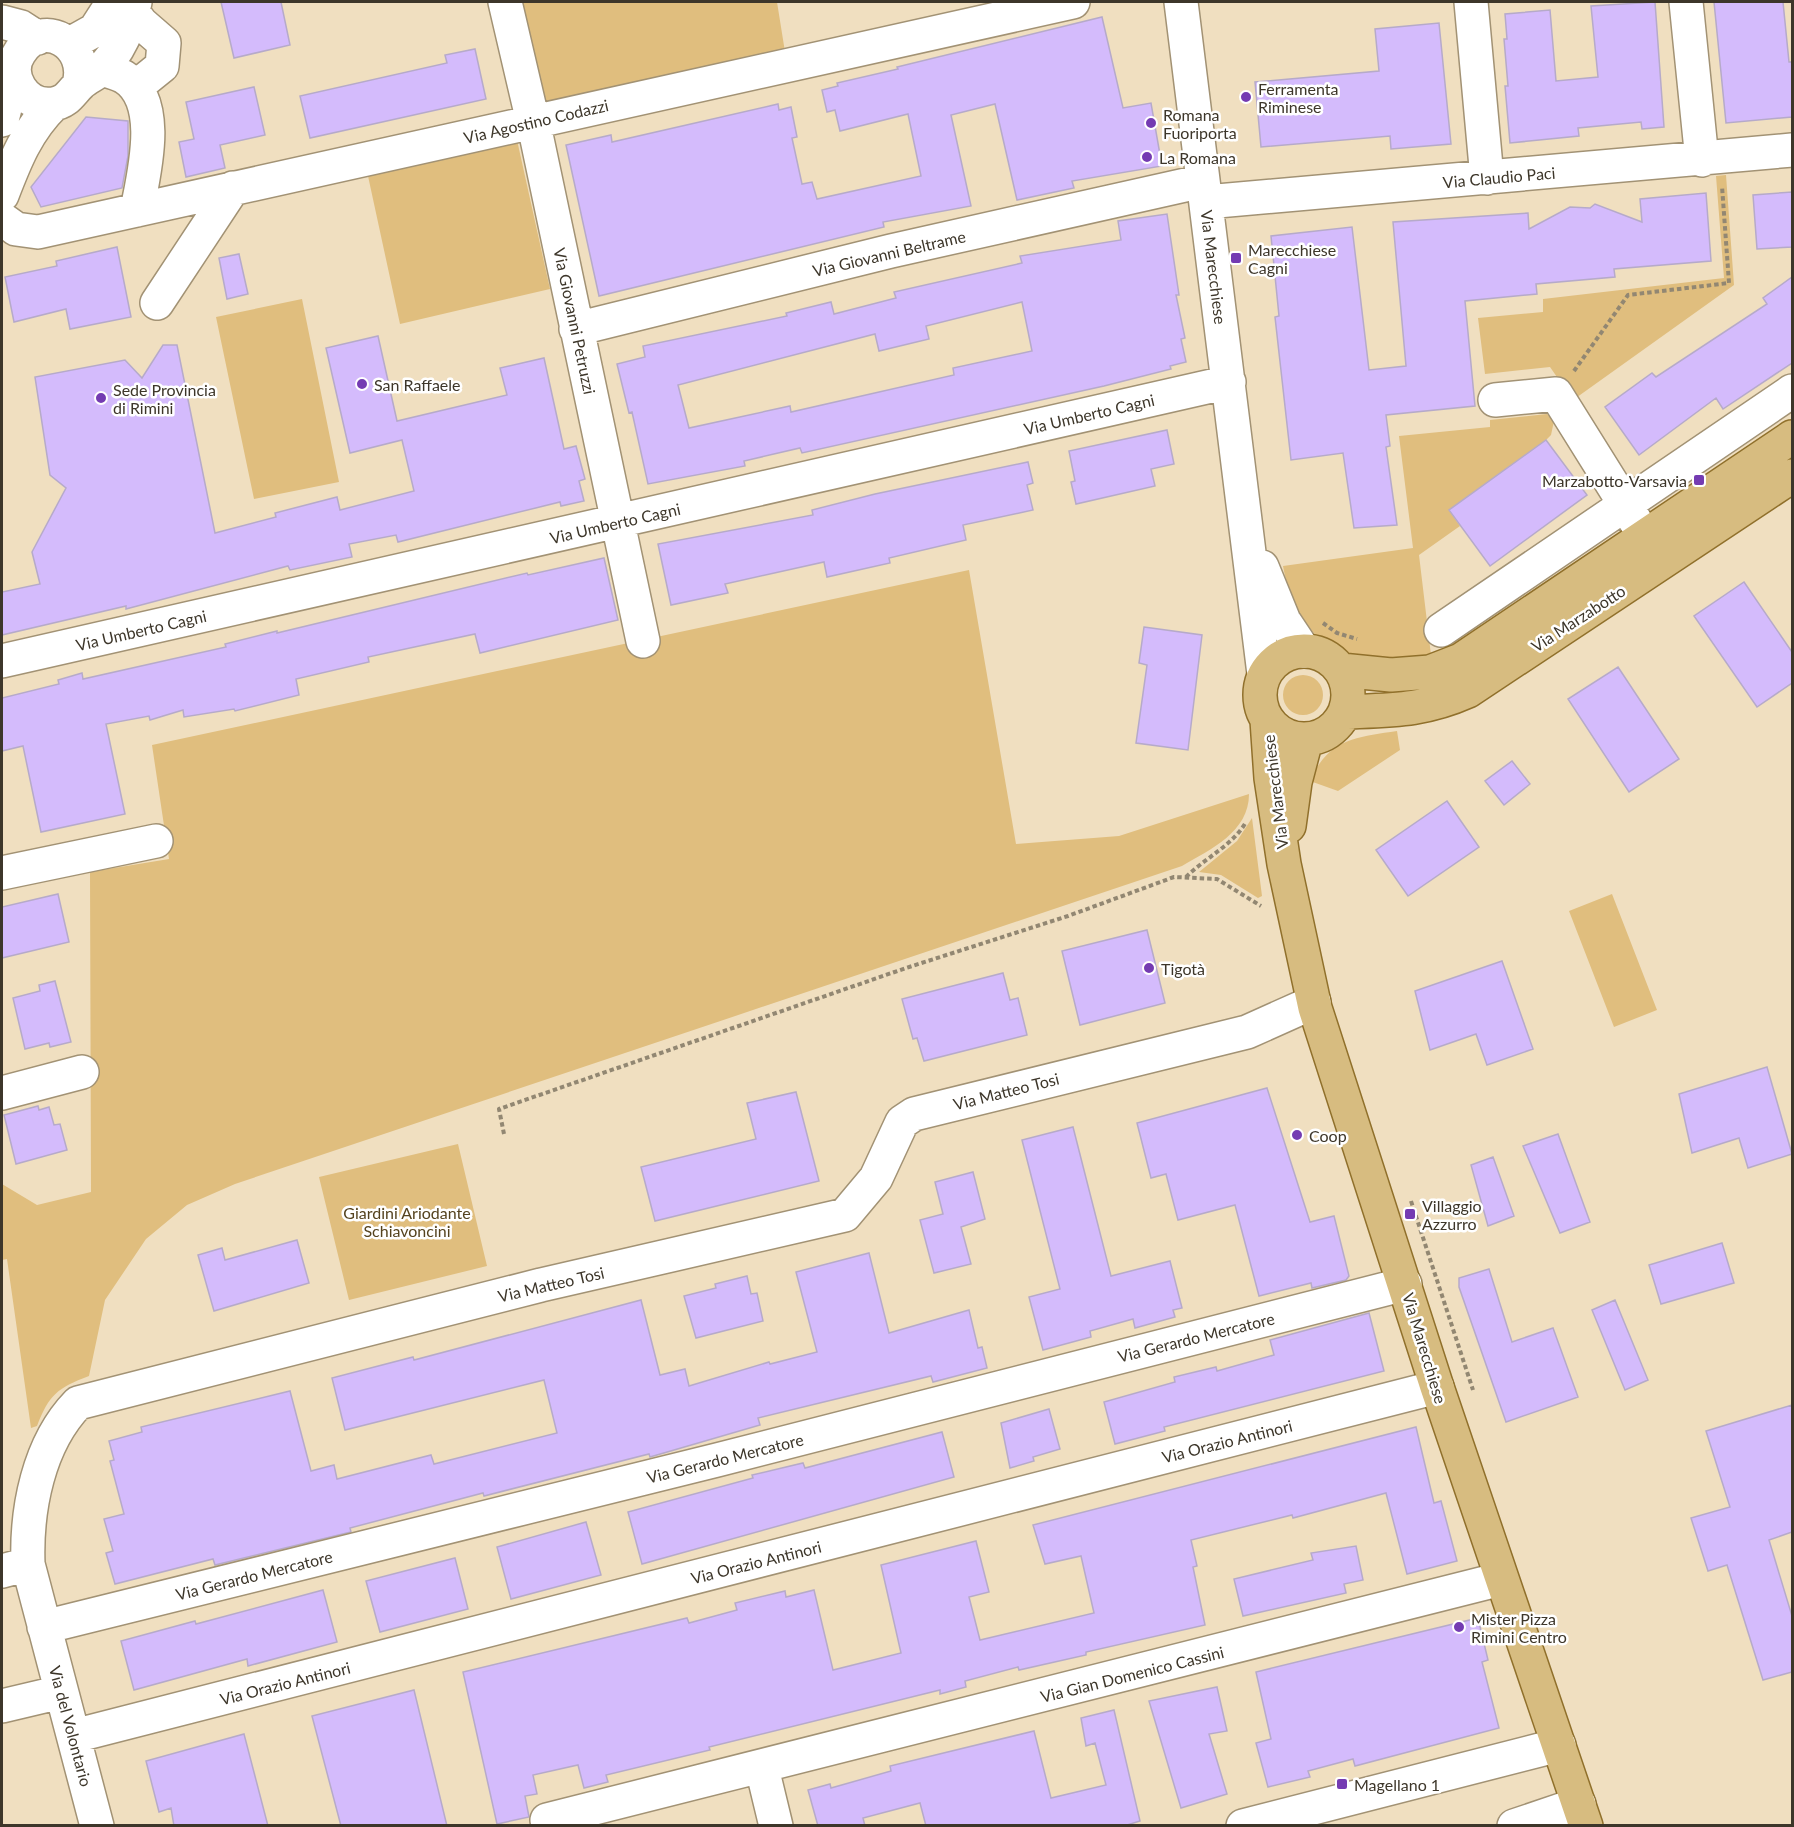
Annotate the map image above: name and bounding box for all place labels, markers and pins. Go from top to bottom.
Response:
place label: Ferramenta Riminese [1258,79,1338,116]
marker: Ferramenta Riminese [1239,90,1253,104]
place label: Romana Fuoriporta [1163,105,1237,142]
marker: Romana Fuoriporta [1144,116,1158,130]
place label: La Romana [1159,148,1236,167]
marker: La Romana [1140,150,1154,164]
place label: Marecchiese Cagni [1248,240,1336,277]
marker: Marecchiese Cagni [1229,251,1243,265]
place label: San Raffaele [374,375,461,394]
marker: San Raffaele [355,377,369,391]
place label: Sede Provincia di Rimini [113,380,216,417]
marker: Sede Provincia di Rimini [94,391,108,405]
place label: Marzabotto-Varsavia [1542,471,1687,490]
marker: Marzabotto-Varsavia [1692,473,1706,487]
place label: Tigotà [1161,959,1205,978]
marker: Tigotà [1142,961,1156,975]
place label: Coop [1309,1126,1347,1145]
marker: Coop [1290,1128,1304,1142]
place label: Villaggio Azzurro [1422,1196,1482,1233]
marker: Villaggio Azzurro [1403,1207,1417,1221]
place label: Mister Pizza Rimini Centro [1471,1609,1567,1646]
marker: Mister Pizza Rimini Centro [1452,1620,1466,1634]
place label: Magellano 1 [1354,1775,1440,1794]
marker: Magellano 1 [1335,1777,1349,1791]

